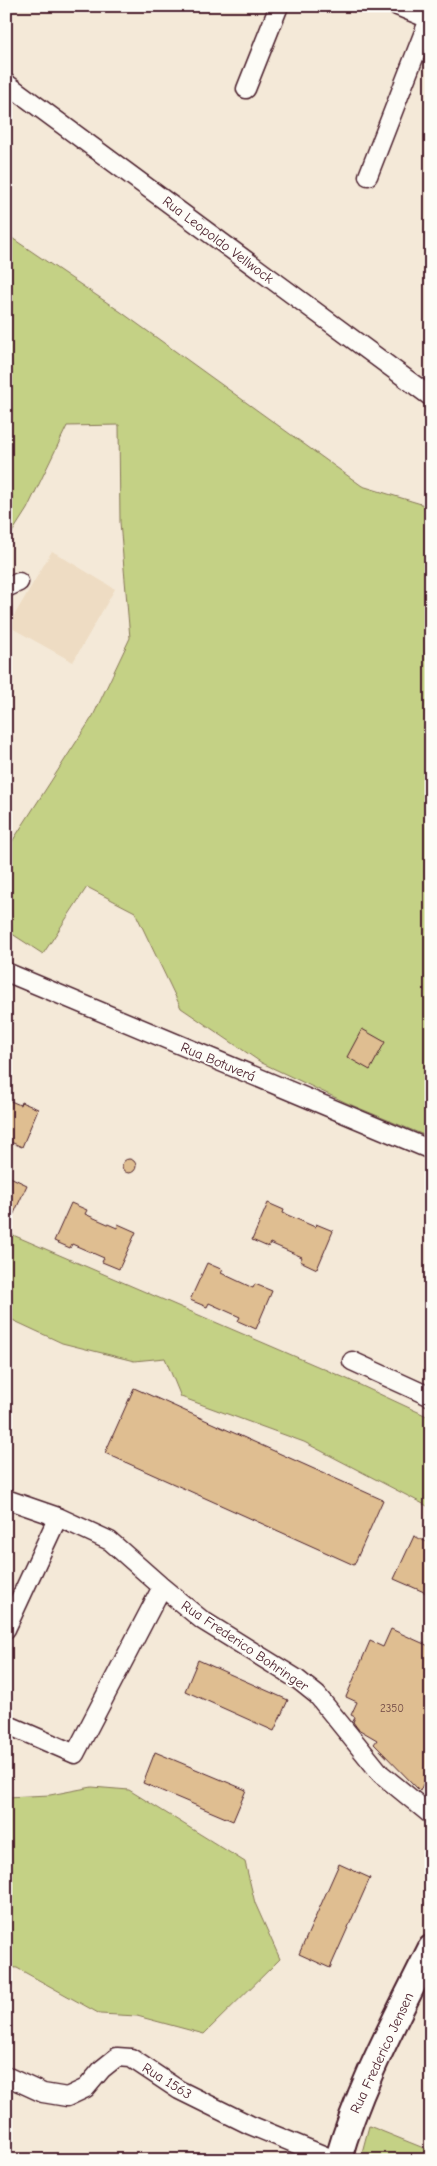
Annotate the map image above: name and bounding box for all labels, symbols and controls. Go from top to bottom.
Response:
street label: Rua Leopoldo Vellwock [159,193,277,287]
street label: Rua Botuverá [178,1039,258,1085]
street label: Rua Frederico Bohringer [178,1597,312,1695]
house number: 2350 [380,1702,404,1715]
street label: Rua Frederico Jensen [347,1990,417,2116]
street label: Rua 1563 [139,2059,195,2103]

